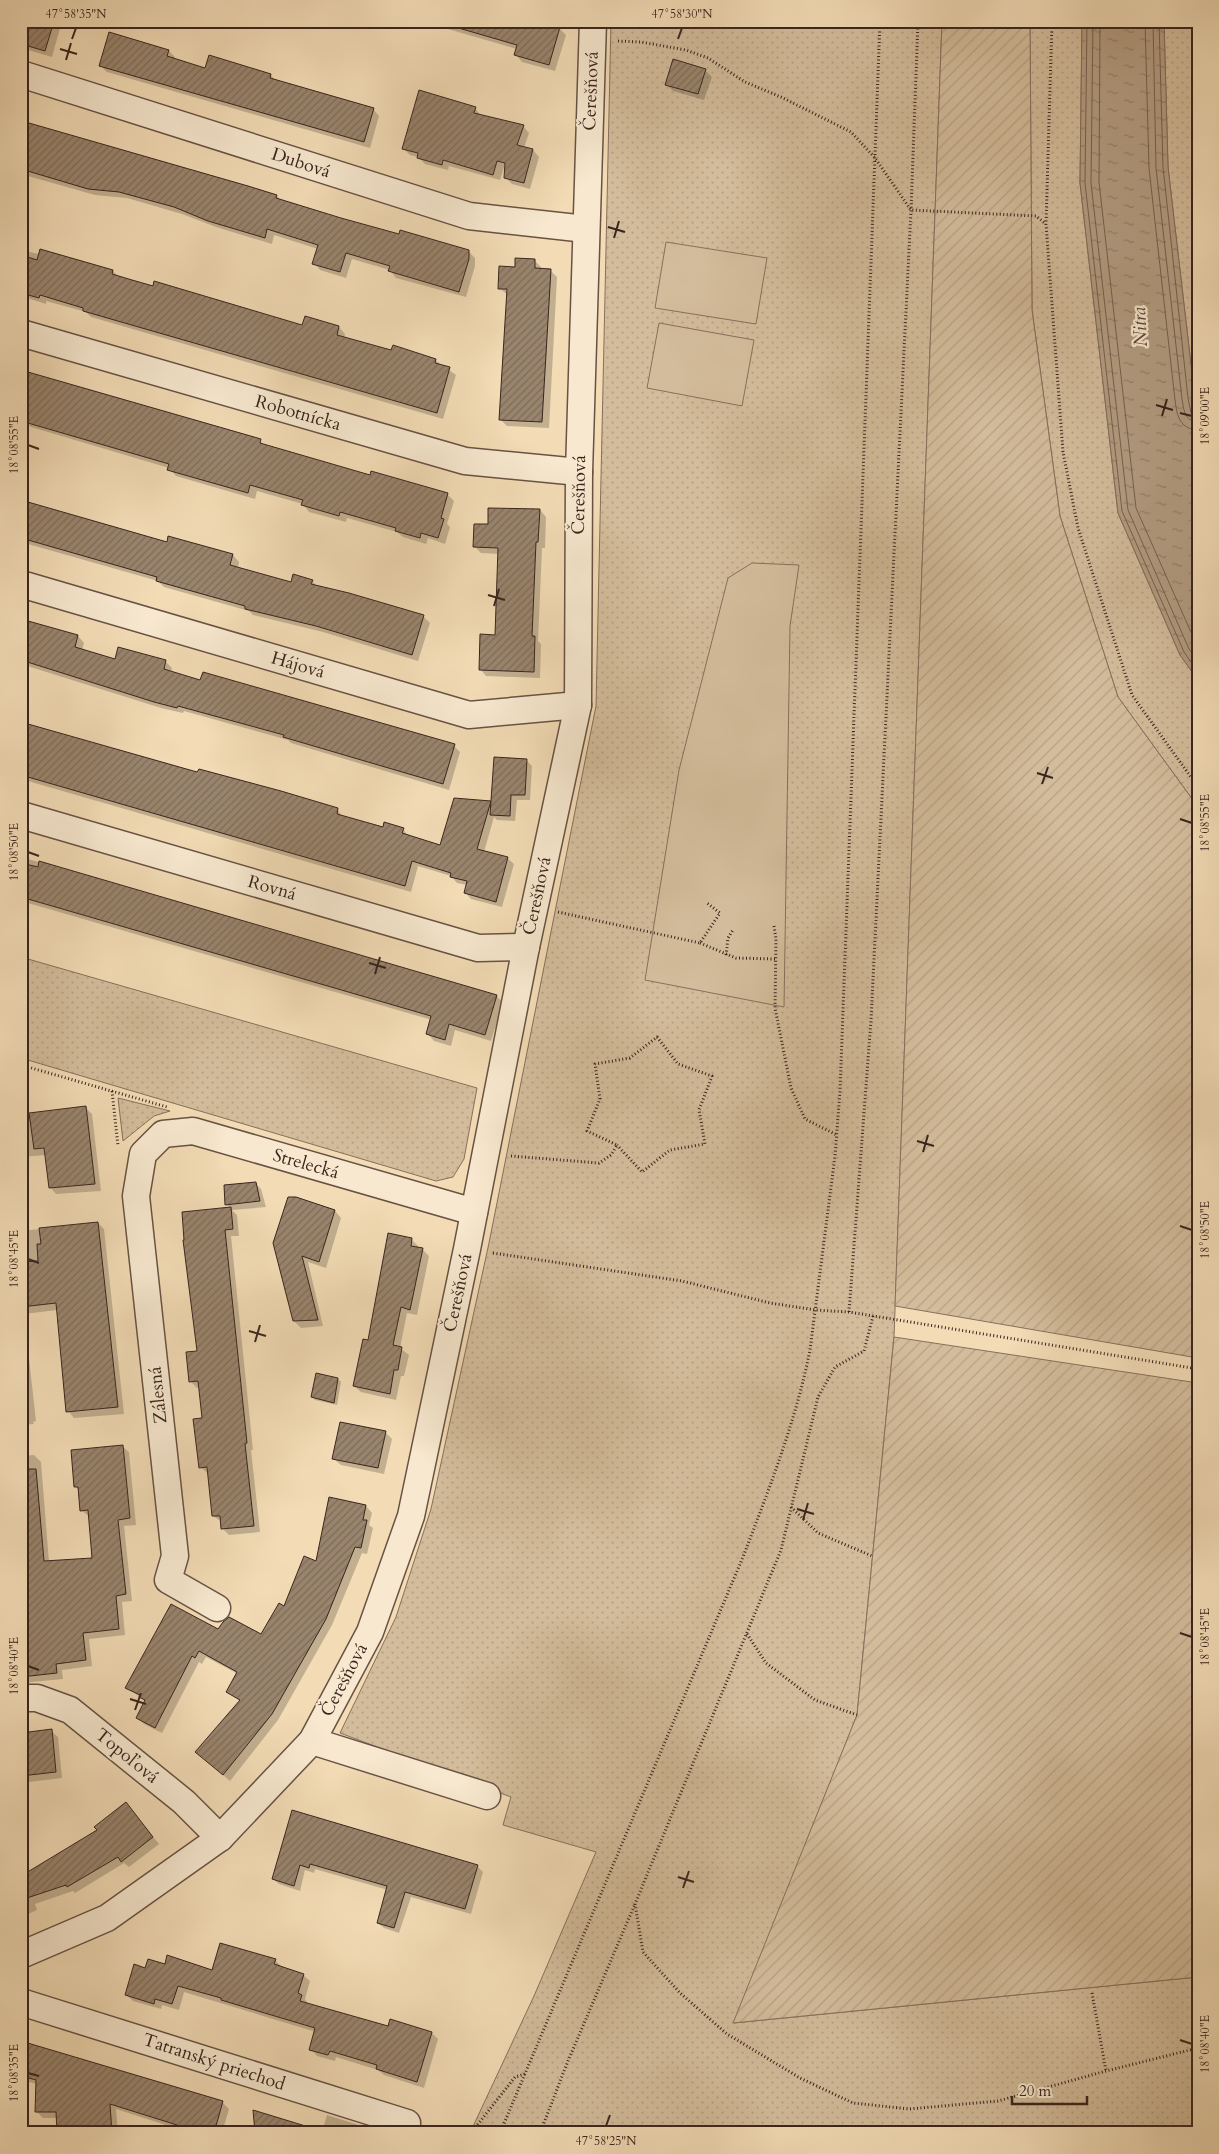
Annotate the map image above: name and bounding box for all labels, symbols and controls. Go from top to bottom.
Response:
text: 47°58'35"N [46,6,107,22]
text: 47°58'30"N [652,6,713,22]
street label: Čerešňová [577,51,605,131]
street label: Dubová [268,142,334,184]
water label: Nitra [1126,306,1154,348]
text: 18°09'00"E [1197,387,1213,445]
street label: Robotnícka [252,389,344,437]
text: 18°08'55"E [6,416,22,474]
street label: Čerešňová [566,455,592,535]
street label: Hájová [268,645,328,685]
text: 18°08'55"E [1197,794,1213,852]
text: 18°08'50"E [6,823,22,881]
street label: Čerešňová [517,854,558,938]
street label: Rovná [245,869,299,907]
street label: Strelecká [270,1143,342,1185]
text: 18°08'50"E [1197,1201,1213,1259]
text: 18°08'45"E [6,1230,22,1288]
street label: Čerešňová [438,1251,479,1335]
street label: Zálesná [143,1365,173,1425]
text: 18°08'45"E [1197,1608,1213,1666]
text: 18°08'40"E [6,1637,22,1695]
street label: Čerešňová [314,1639,374,1721]
street label: Topoľová [90,1723,164,1790]
text: 18°08'40"E [1197,2015,1213,2073]
street label: Tatranský priechod [140,2027,289,2097]
text: 18°08'35"E [6,2044,22,2102]
scale bar [1012,2074,1086,2106]
text: 20 m [1019,2081,1051,2101]
text: 47°58'25"N [576,2133,637,2149]

